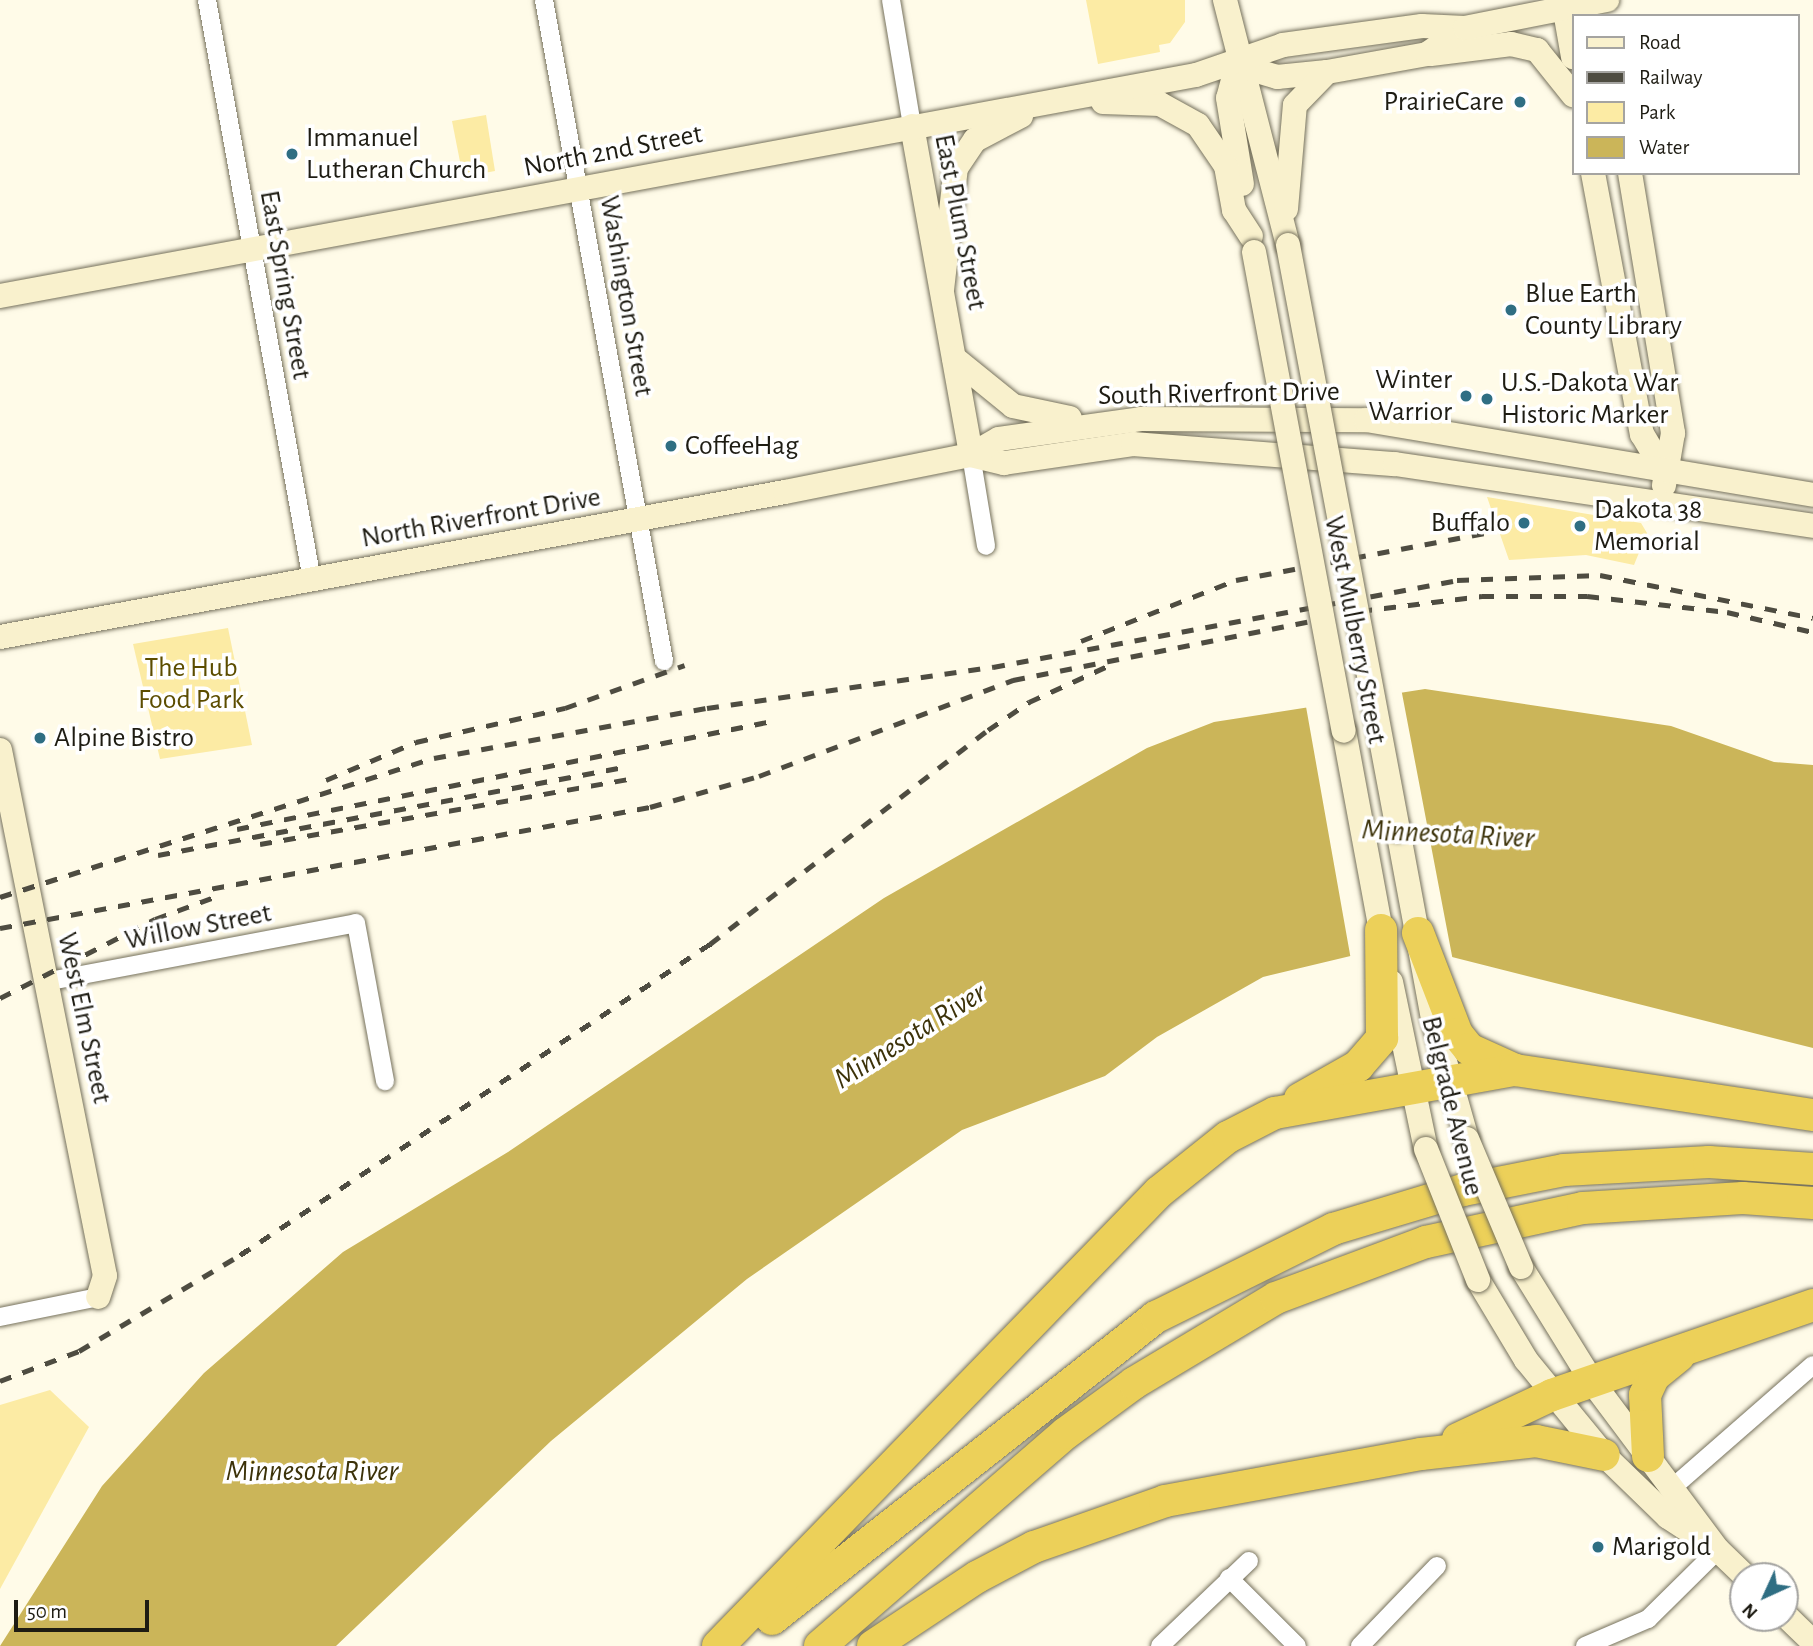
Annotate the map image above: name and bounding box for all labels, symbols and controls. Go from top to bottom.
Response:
legend [1572,14,1799,175]
text: Road [1639,32,1681,53]
text: Railway [1639,67,1702,88]
place label: PrairieCare [1383,85,1504,119]
marker: PrairieCare [1510,92,1530,112]
text: Park [1639,102,1675,123]
street label: North 2nd Street [521,117,705,185]
place label: Immanuel Lutheran Church [306,121,486,187]
street label: East Plum Street [927,131,993,313]
text: Water [1639,137,1689,158]
marker: Immanuel Lutheran Church [284,146,300,162]
street label: East Spring Street [252,188,318,382]
street label: Washington Street [592,193,660,399]
place label: Blue Earth County Library [1525,277,1682,343]
marker: Blue Earth County Library [1503,302,1519,318]
place label: Winter Warrior [1368,363,1452,429]
place label: U.S.-Dakota War Historic Marker [1501,366,1678,432]
street label: South Riverfront Drive [1098,375,1340,413]
marker: Winter Warrior [1458,388,1474,404]
marker: U.S.-Dakota War Historic Marker [1479,391,1495,407]
place label: CoffeeHag [685,429,799,463]
marker: CoffeeHag [663,438,679,454]
street label: North Riverfront Drive [359,480,603,556]
place label: Dakota 38 Memorial [1594,493,1702,559]
place label: Buffalo [1431,506,1510,540]
street label: West Mulberry Street [1316,513,1394,747]
marker: Buffalo [1516,515,1532,531]
marker: Dakota 38 Memorial [1572,518,1588,534]
park label: The Hub Food Park [138,651,244,717]
place label: Alpine Bistro [54,721,194,755]
marker: Alpine Bistro [32,730,48,746]
water label: Minnesota River [1361,812,1535,856]
street label: Willow Street [122,896,274,958]
street label: West Elm Street [49,929,119,1107]
water label: Minnesota River [827,975,993,1097]
street label: Belgrade Avenue [1413,1013,1491,1199]
water label: Minnesota River [226,1453,398,1489]
place label: Marigold [1612,1530,1711,1564]
marker: Marigold [1590,1539,1606,1555]
north arrow [1729,1562,1799,1632]
scale bar [18,1586,152,1630]
text: N [1739,1599,1762,1622]
text: 50 m [27,1601,67,1622]

